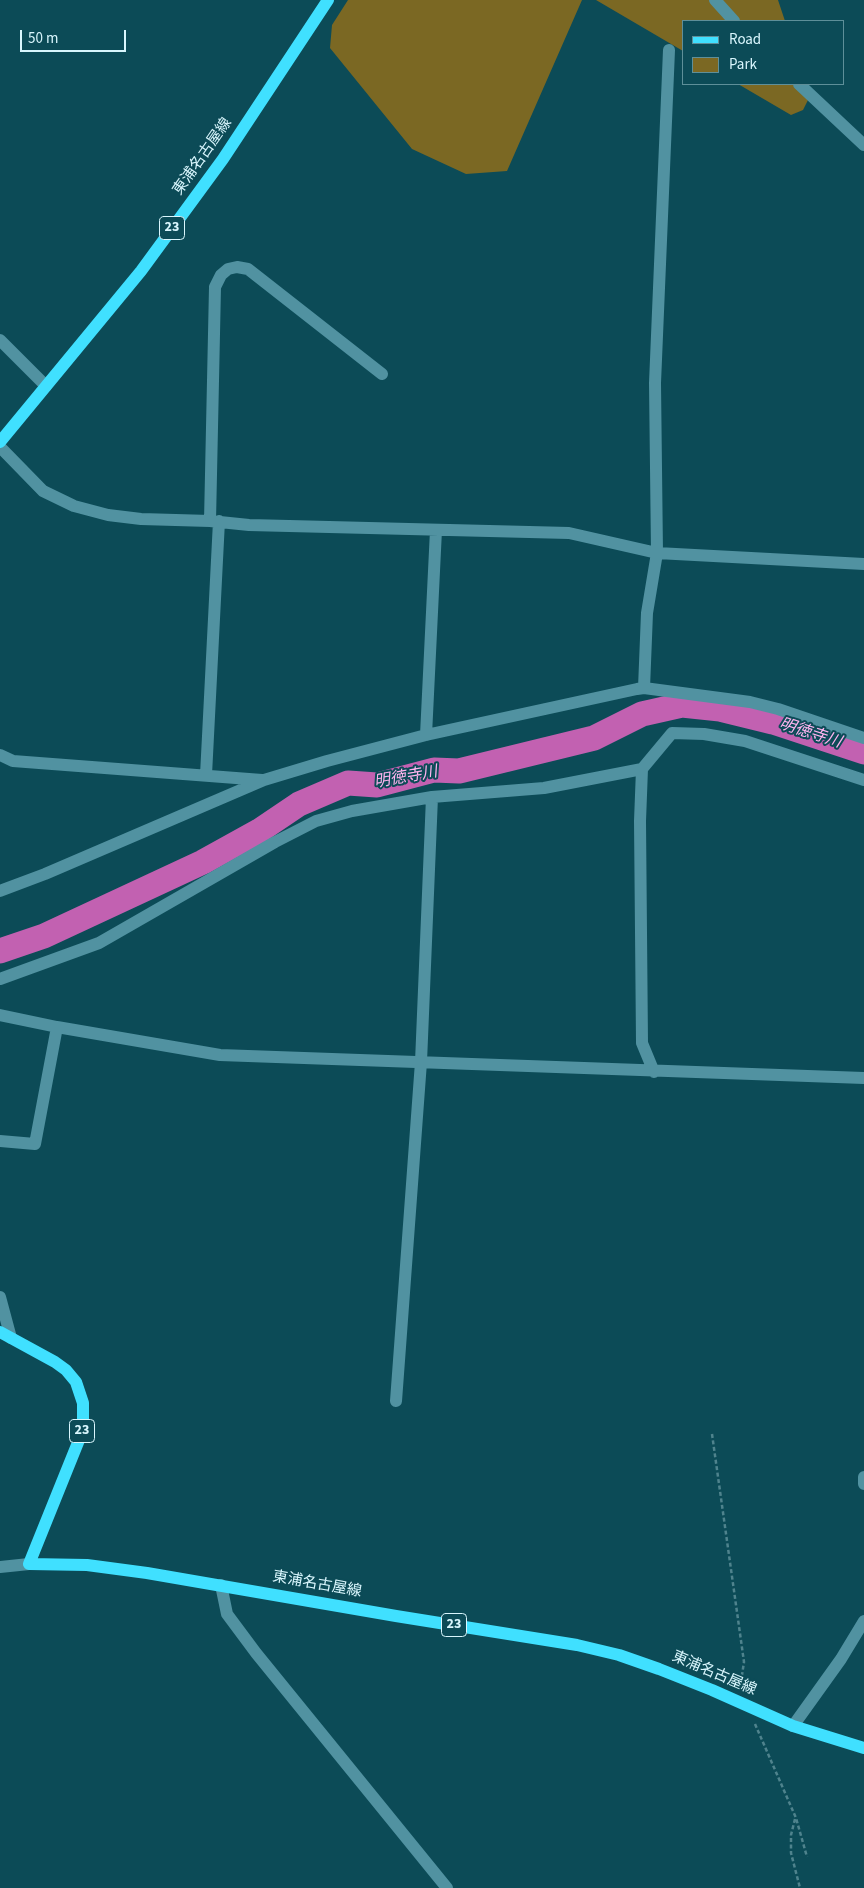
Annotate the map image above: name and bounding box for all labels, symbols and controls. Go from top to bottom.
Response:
scale bar [22,20,129,52]
legend [682,20,844,85]
text: 50 m [28,28,58,49]
text: Road [729,29,761,50]
text: Park [729,54,757,75]
street label: 東浦名古屋線 [170,115,236,199]
road number: 23 [160,217,184,240]
water label: 明徳寺川 [777,715,843,753]
water label: 明徳寺川 [373,763,439,793]
road number: 23 [70,1420,94,1442]
street label: 東浦名古屋線 [271,1568,363,1602]
road number: 23 [442,1614,466,1636]
street label: 東浦名古屋線 [669,1648,759,1700]

